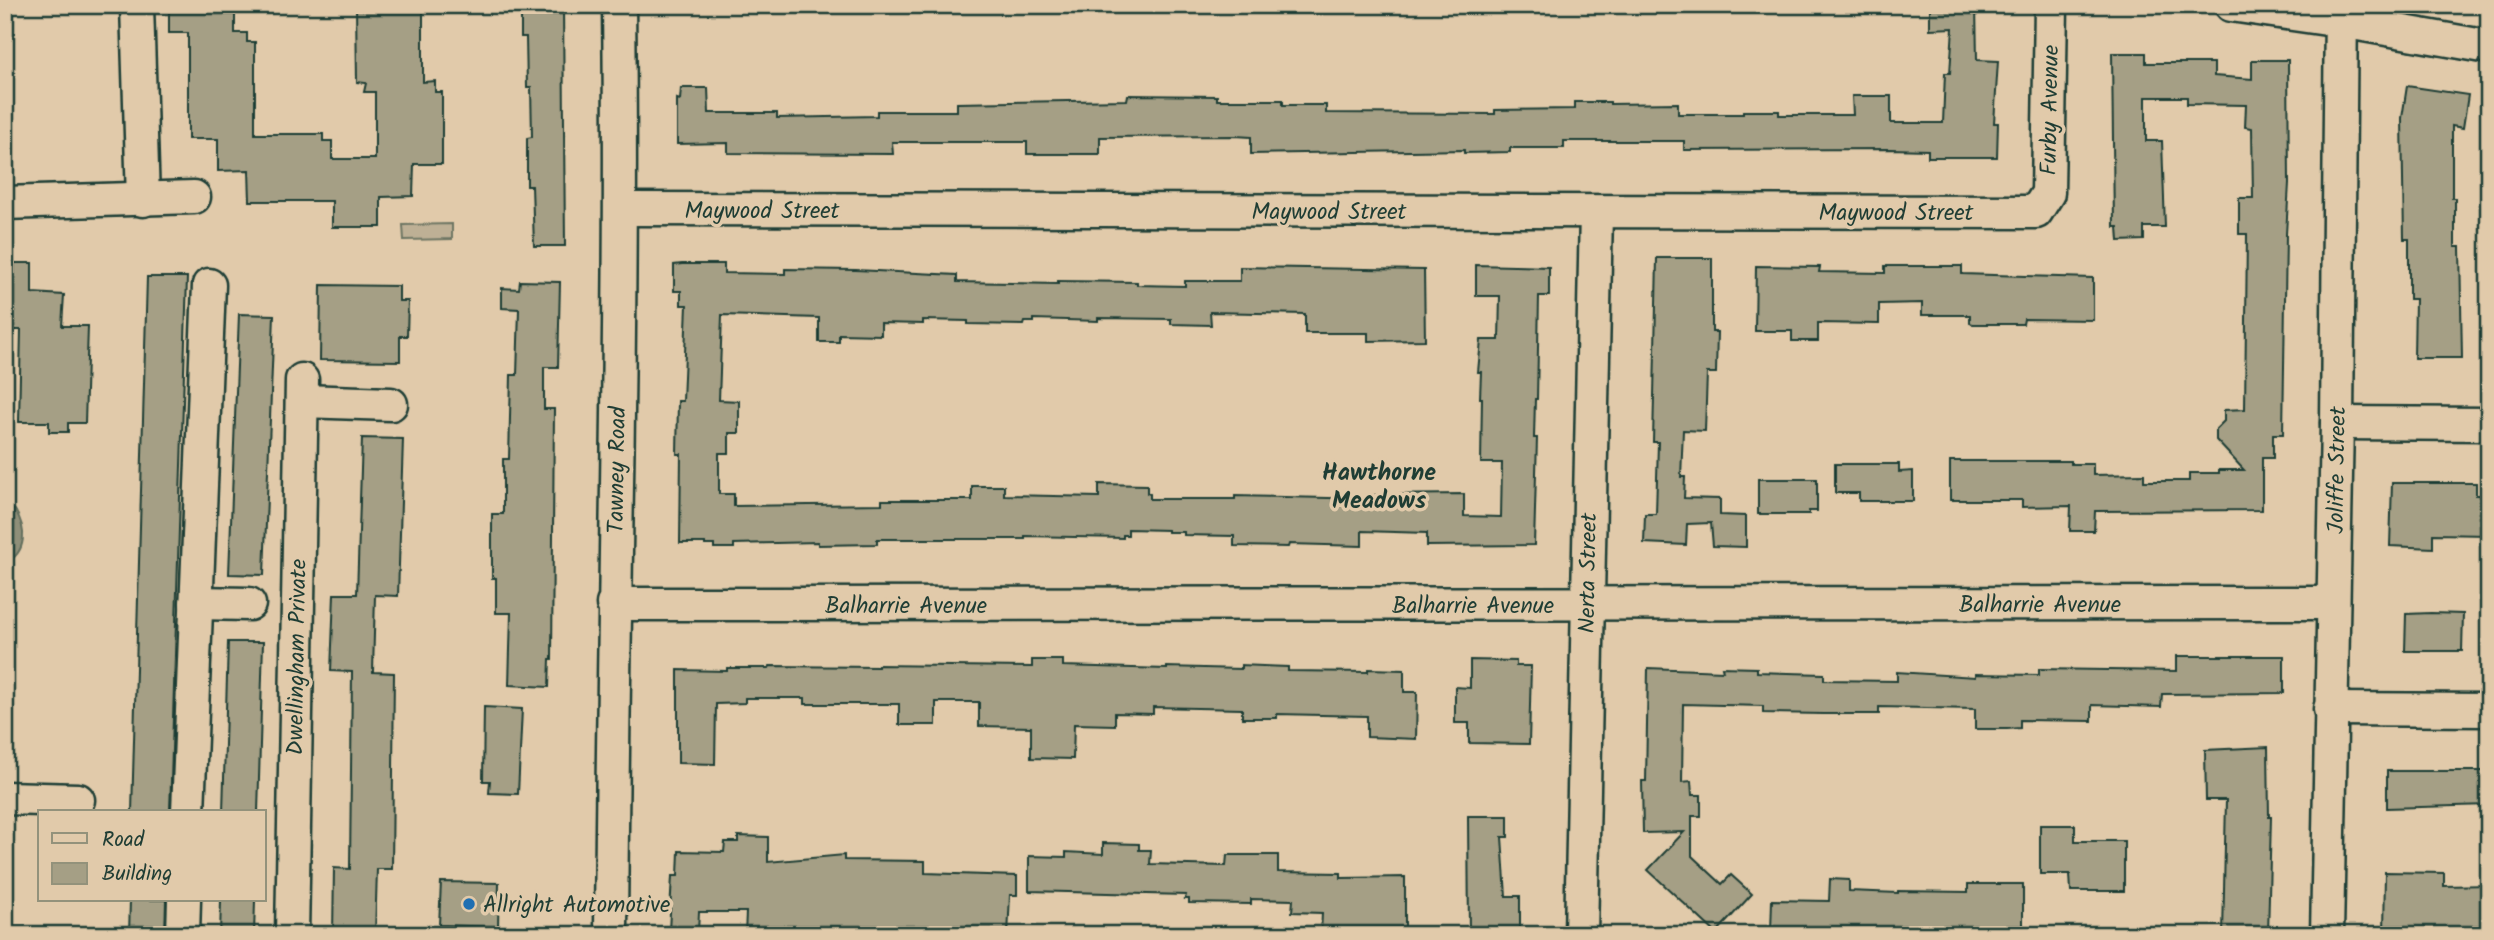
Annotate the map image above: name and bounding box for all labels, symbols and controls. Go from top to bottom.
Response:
street label: Furby Avenue [2032,44,2070,176]
street label: Maywood Street [684,194,841,230]
street label: Maywood Street [1251,195,1408,231]
street label: Maywood Street [1818,196,1975,232]
street label: Joliffe Street [2319,405,2357,534]
street label: Tawney Road [599,406,637,534]
district label: Hawthorne Meadows [1322,454,1436,521]
street label: Nerta Street [1570,511,1608,634]
street label: Dwellingham Private [278,558,318,756]
street label: Balharrie Avenue [1959,588,2121,624]
street label: Balharrie Avenue [825,589,987,625]
street label: Balharrie Avenue [1392,589,1554,625]
legend [38,810,266,902]
text: Road [102,824,145,857]
text: Building [102,858,172,891]
place label: Allright Automotive [483,888,670,924]
marker: Allright Automotive [461,896,477,912]

